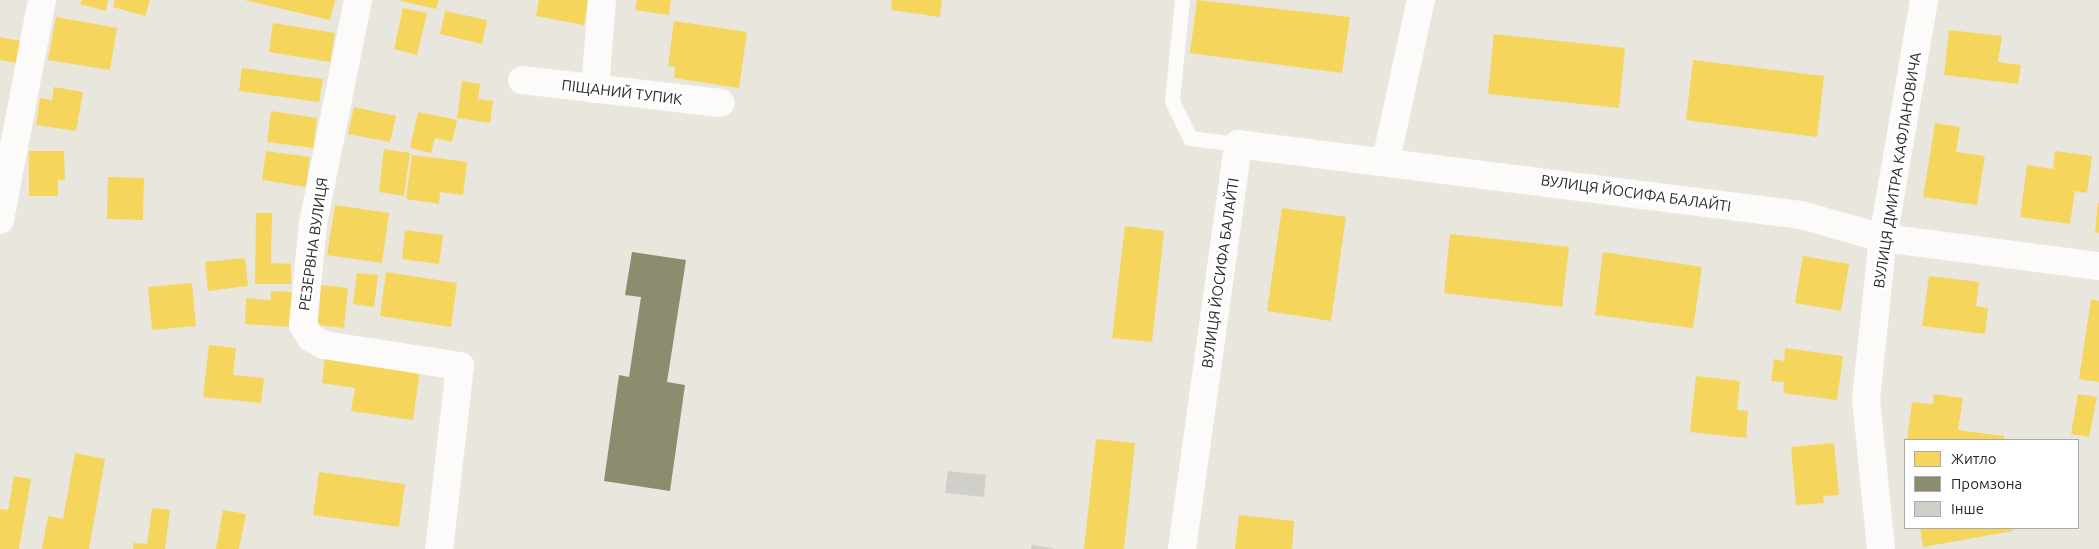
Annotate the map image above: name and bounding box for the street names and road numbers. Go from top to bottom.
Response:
street label: ВУЛИЦЯ ДМИТРА КАФЛАНОВИЧА [1869,51,1925,289]
street label: ПІЩАНИЙ ТУПИК [561,76,683,108]
street label: ВУЛИЦЯ ЙОСИФА БАЛАЙТІ [1540,171,1732,215]
street label: РЕЗЕРВНА ВУЛИЦЯ [295,176,331,312]
street label: ВУЛИЦЯ ЙОСИФА БАЛАЙТІ [1198,177,1242,369]

